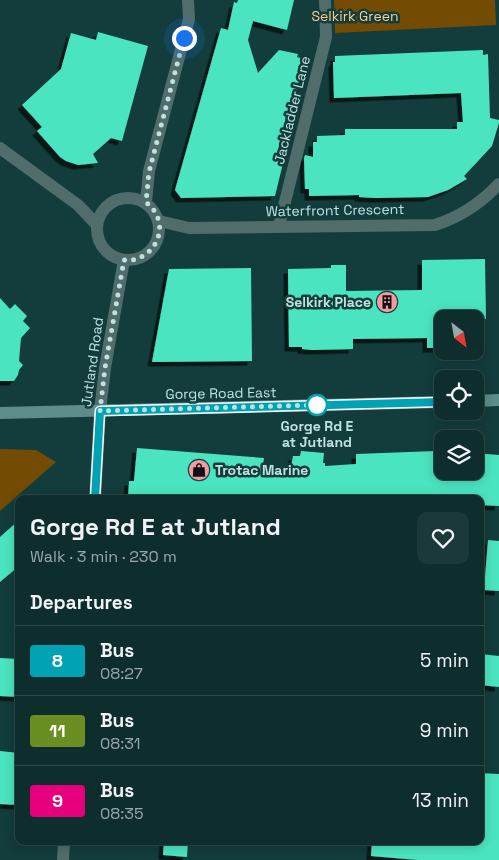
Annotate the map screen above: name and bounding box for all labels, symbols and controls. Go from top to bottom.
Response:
park label: Selkirk Green [311,7,399,25]
your location [172,26,197,51]
street label: Jackladder Lane [270,54,314,166]
street label: Waterfront Crescent [265,200,405,220]
building icon: Selkirk Place [375,290,399,314]
place label: Selkirk Place [286,293,371,311]
north arrow [434,310,484,360]
map controls [434,310,484,480]
street label: Jutland Road [77,316,107,408]
button: locate [434,370,484,420]
street label: Gorge Road East [165,383,277,403]
marker: Gorge Rd E at Jutland [306,394,328,416]
place label: Gorge Rd E at Jutland [281,417,354,451]
button: layers [434,430,484,480]
shop icon: Trotac Marine [187,458,211,482]
place label: Trotac Marine [215,461,308,479]
text: Gorge Rd E at Jutland [30,511,281,542]
button: heart [417,512,469,564]
text: Walk · 3 min · 230 m [30,546,177,567]
text: Departures [30,590,133,615]
text: Bus [100,638,134,663]
text: 5 min [420,648,469,673]
text: 8 [52,649,63,672]
text: 08:27 [100,663,143,684]
text: Bus [100,708,134,733]
text: 9 min [420,718,469,743]
text: 11 [49,719,66,742]
text: 08:31 [100,733,140,754]
text: Bus [100,778,134,803]
text: 13 min [412,788,469,813]
text: 9 [52,789,63,812]
text: 08:35 [100,803,144,824]

